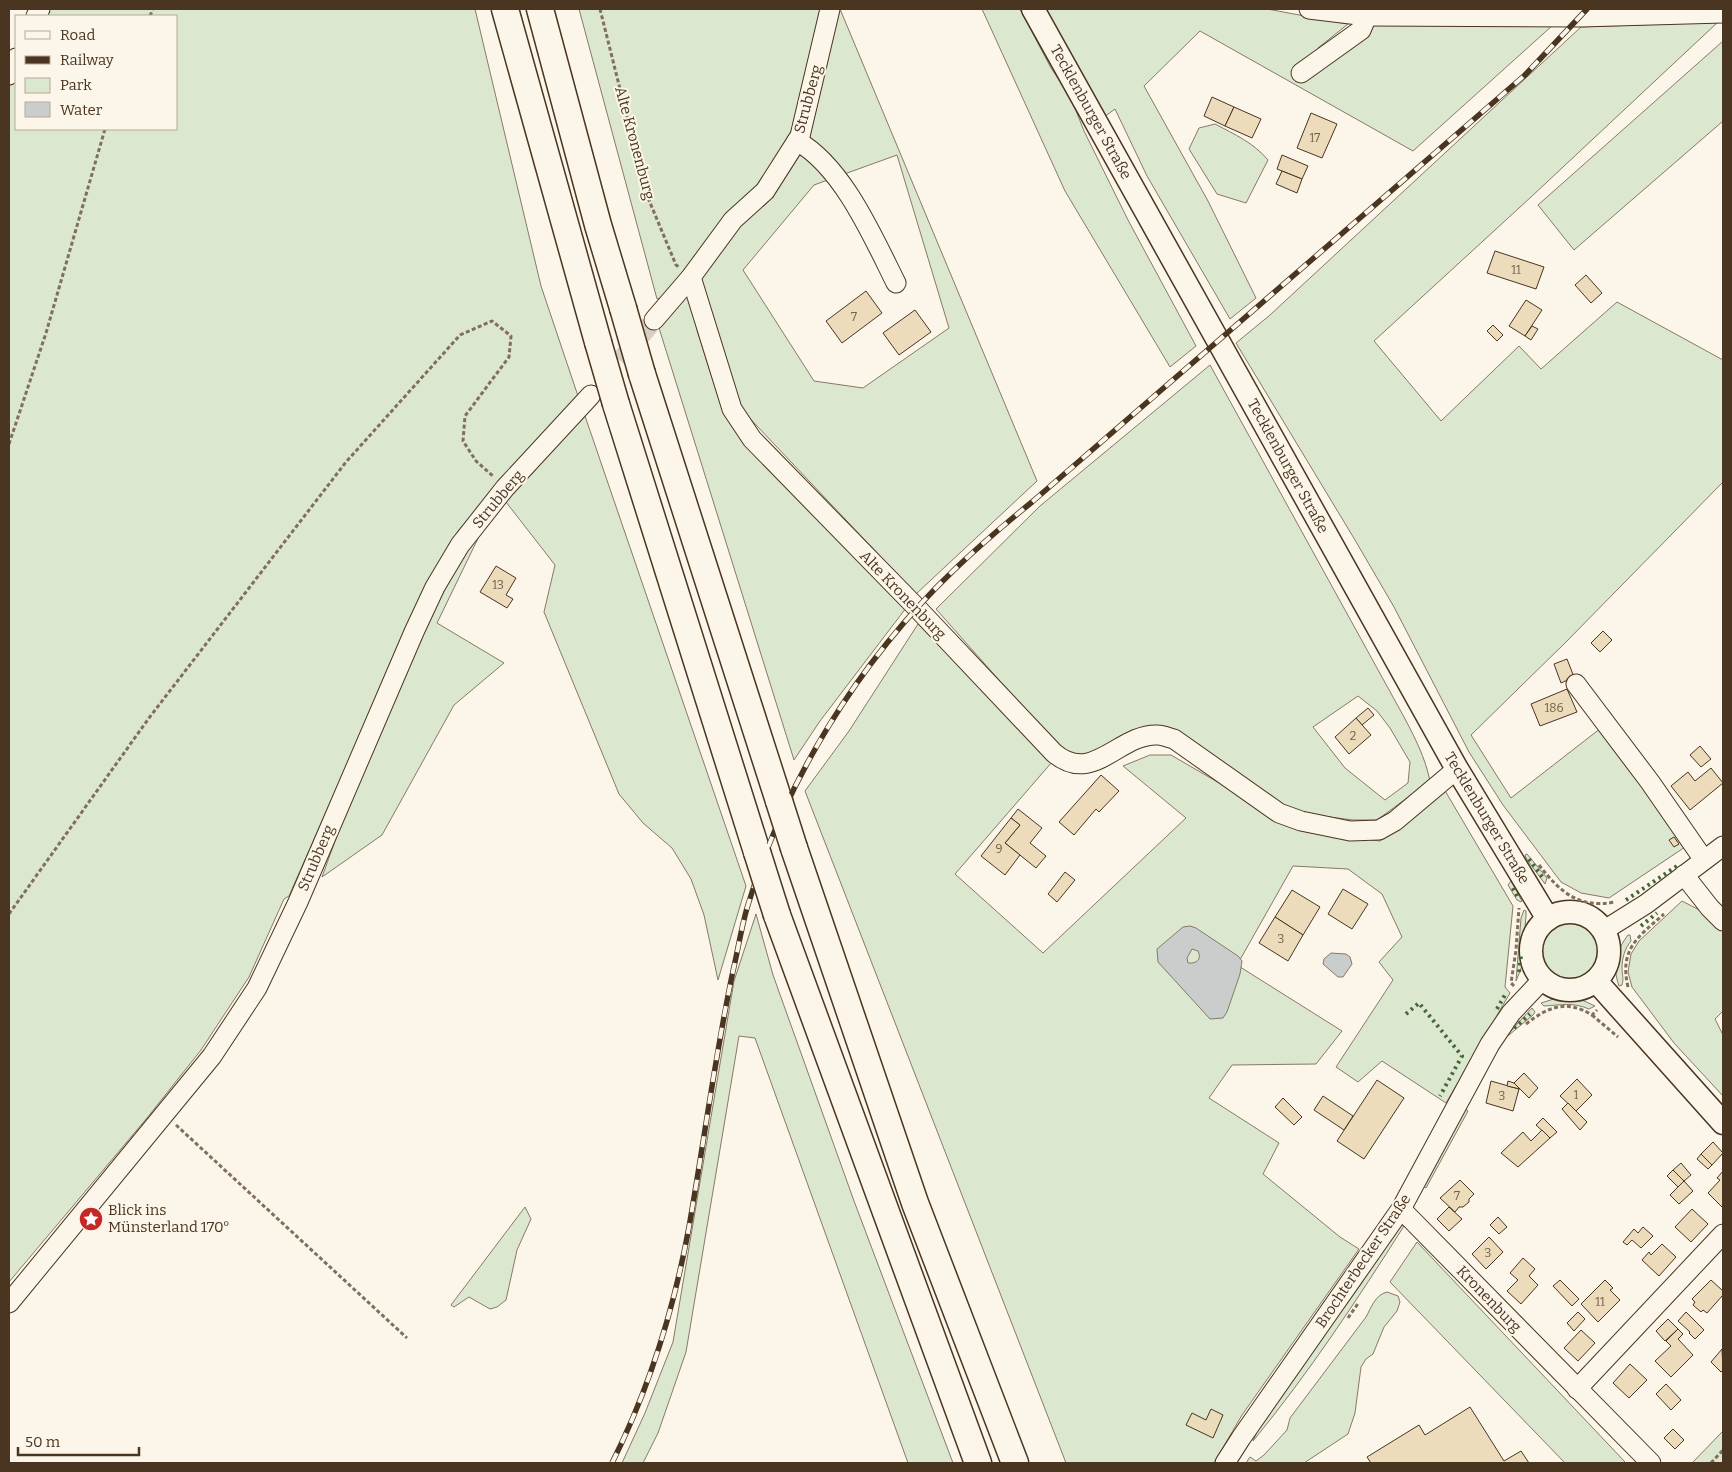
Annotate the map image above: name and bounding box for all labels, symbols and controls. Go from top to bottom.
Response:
legend [15,15,178,130]
text: Road [60,26,95,44]
street label: Tecklenburger Straße [1047,42,1135,182]
text: Railway [60,51,114,69]
street label: Strubberg [790,63,826,135]
text: Park [60,76,92,94]
street label: Alte Kronenburg [611,84,659,202]
text: Water [60,101,103,119]
house number: 17 [1310,131,1320,145]
house number: 11 [1511,263,1521,277]
house number: 7 [851,310,857,324]
street label: Tecklenburger Straße [1244,396,1332,536]
street label: Strubberg [468,466,528,532]
street label: Alte Kronenburg [856,547,950,643]
house number: 13 [492,578,504,592]
house number: 186 [1544,701,1564,715]
house number: 2 [1350,729,1356,743]
street label: Tecklenburger Straße [1440,749,1534,887]
street label: Strubberg [294,822,338,894]
house number: 9 [995,842,1003,856]
house number: 3 [1278,932,1285,946]
house number: 1 [1574,1088,1579,1102]
house number: 3 [1499,1089,1506,1103]
house number: 7 [1454,1189,1460,1203]
street label: Brochterbecker Straße [1312,1191,1414,1331]
place label: Blick ins Münsterland 170° [108,1201,230,1236]
place icon: Blick ins Münsterland 170° [78,1206,104,1232]
house number: 3 [1485,1246,1492,1260]
street label: Kronenburg [1453,1262,1525,1336]
house number: 11 [1595,1295,1605,1309]
scale bar [18,1424,139,1456]
text: 50 m [25,1433,61,1451]

